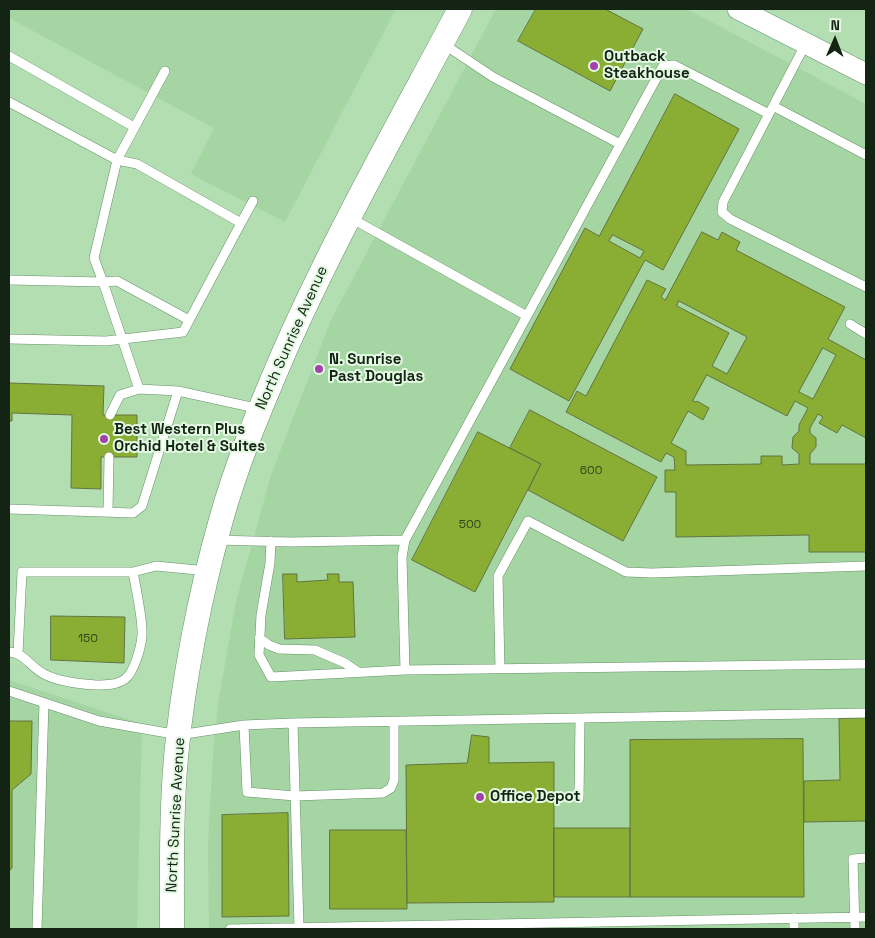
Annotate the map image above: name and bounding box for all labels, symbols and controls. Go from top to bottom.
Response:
north arrow [810,15,860,65]
text: N [830,16,840,34]
place label: Outback Steakhouse [604,48,690,83]
marker: Outback Steakhouse [588,60,600,72]
street label: North Sunrise Avenue [252,263,332,413]
place label: N. Sunrise Past Douglas [329,351,423,386]
marker: N. Sunrise Past Douglas [313,363,325,375]
place label: Best Western Plus Orchid Hotel & Suites [114,421,265,456]
marker: Best Western Plus Orchid Hotel & Suites [98,433,110,445]
house number: 600 [580,464,602,478]
house number: 500 [459,518,481,532]
house number: 150 [78,632,98,646]
street label: North Sunrise Avenue [163,737,189,893]
place label: Office Depot [490,788,580,806]
marker: Office Depot [474,791,486,803]

